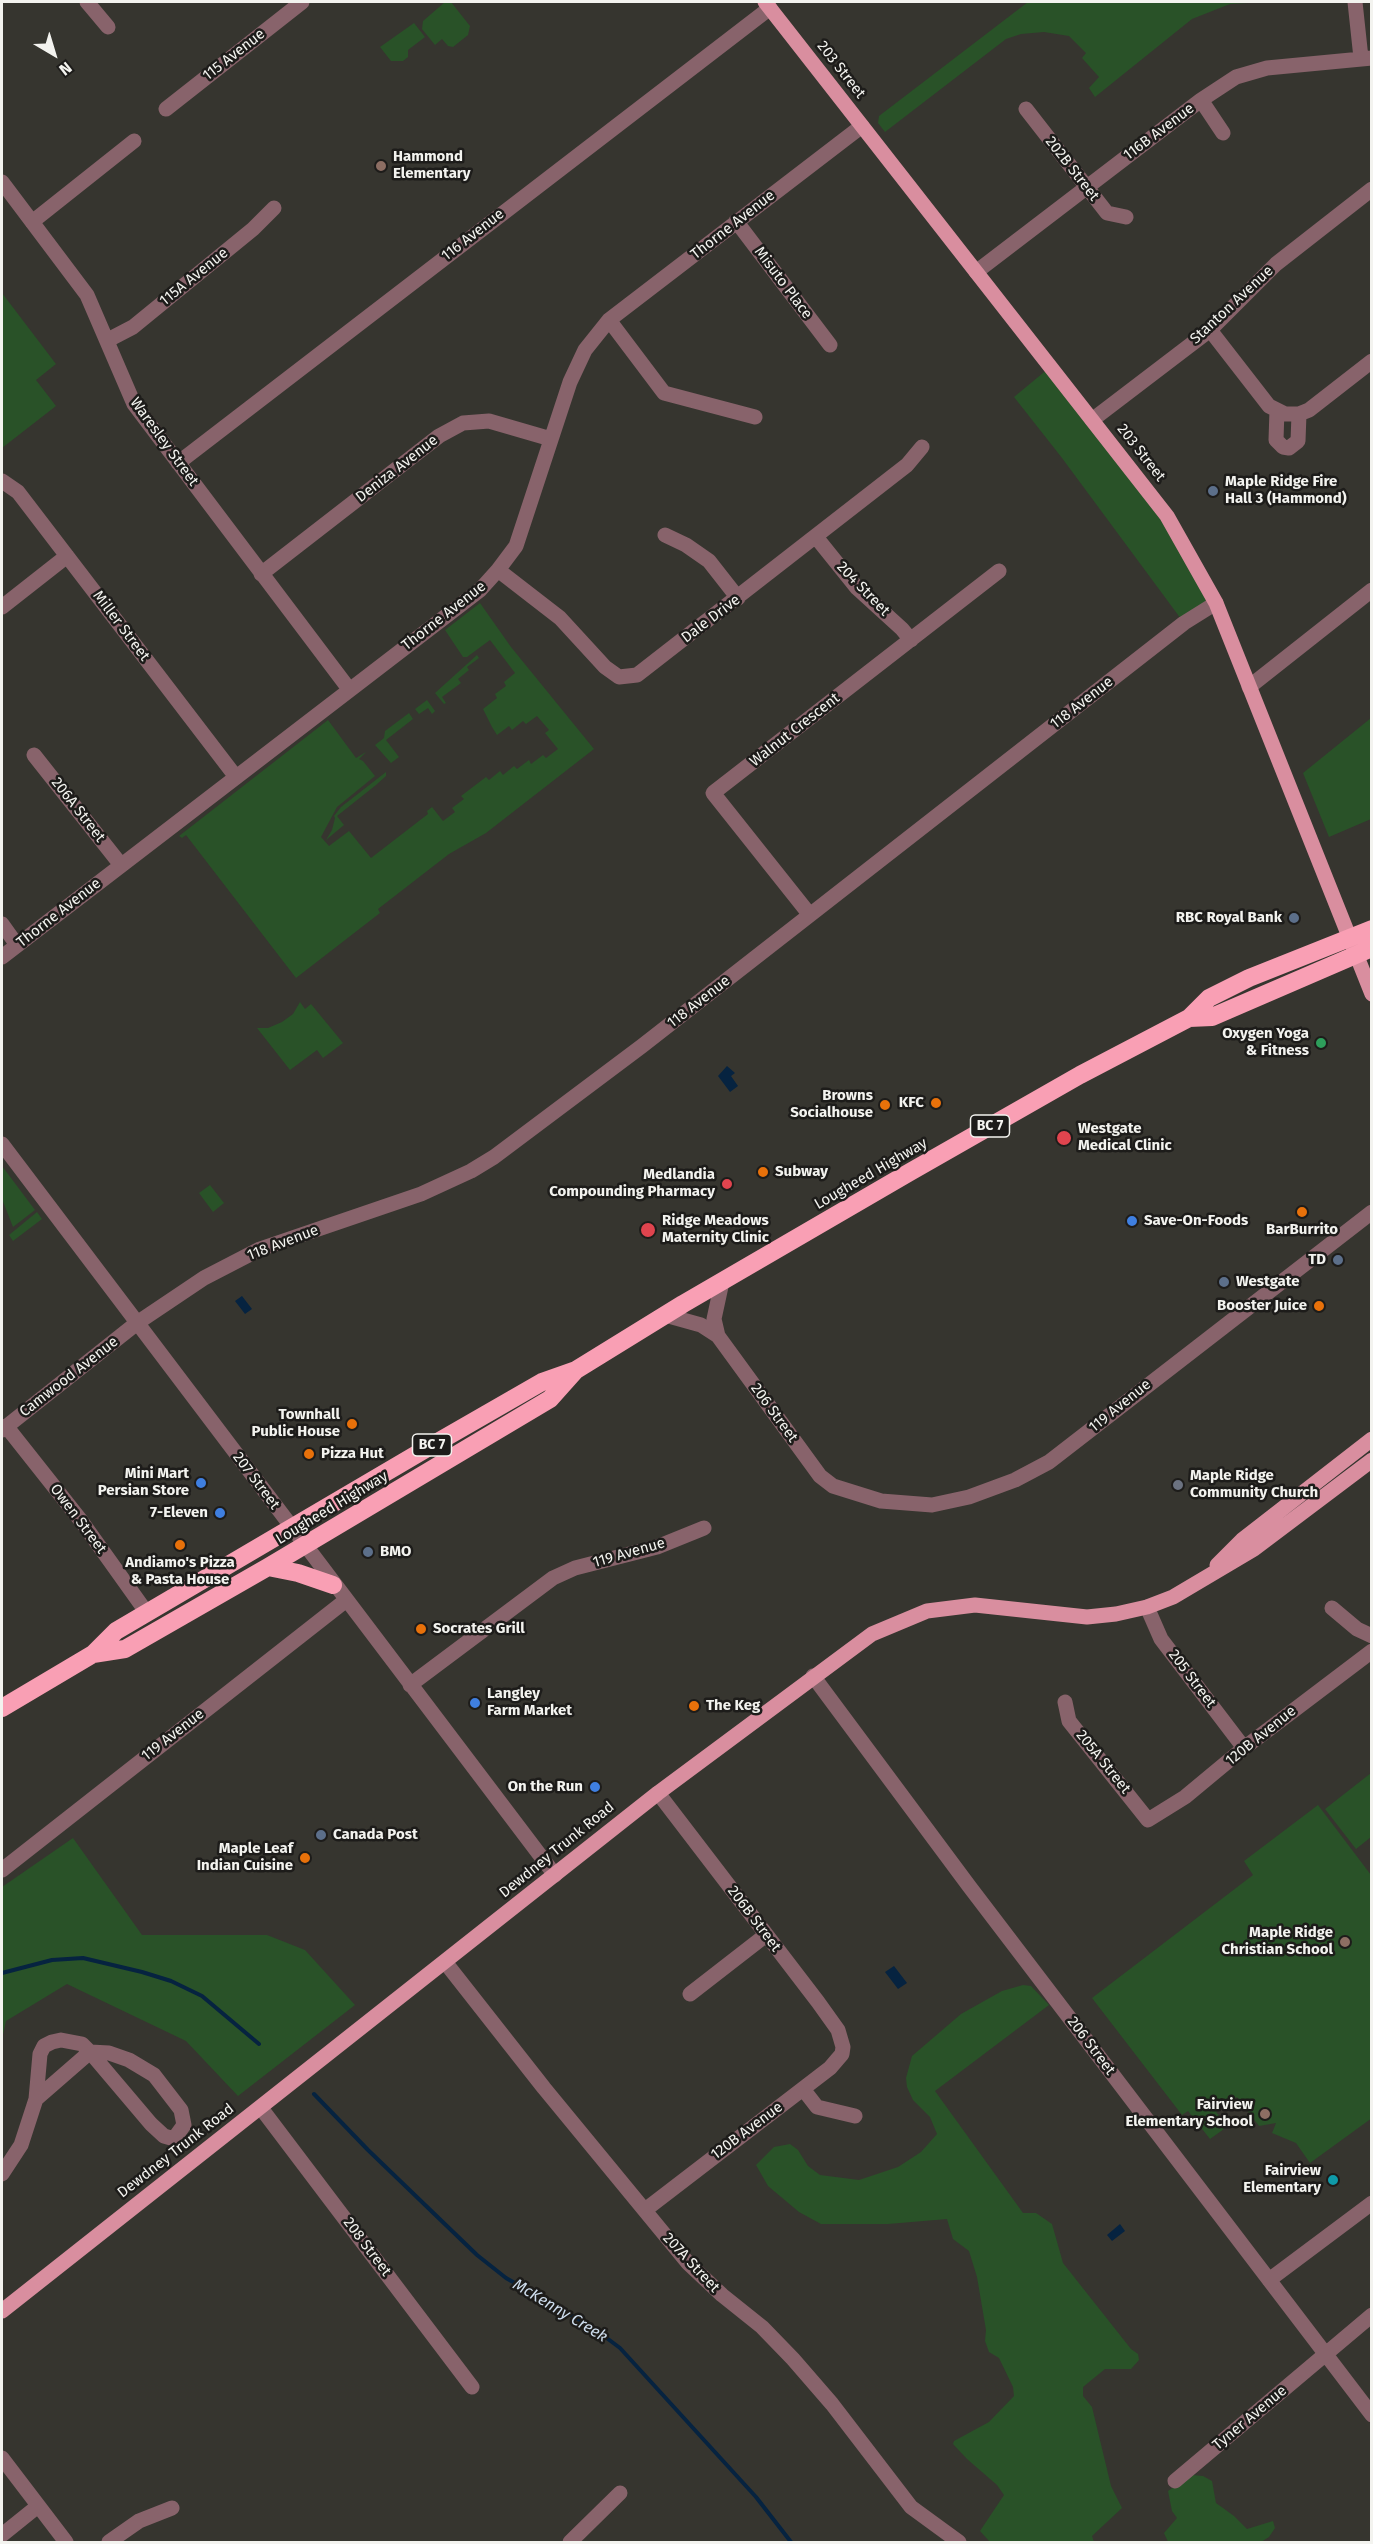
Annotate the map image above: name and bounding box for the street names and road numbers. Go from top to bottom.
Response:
street label: 115 Avenue [199,25,269,85]
street label: 203 Street [813,38,869,102]
street label: 116B Avenue [1120,100,1198,164]
street label: 202B Street [1041,133,1103,205]
street label: Thorne Avenue [687,187,779,263]
street label: 116 Avenue [438,205,508,265]
street label: Misuto Place [750,243,816,323]
street label: 115A Avenue [156,244,232,310]
street label: Stanton Avenue [1187,262,1277,348]
street label: Waresley Street [126,394,202,490]
street label: 203 Street [1113,421,1169,485]
street label: Deniza Avenue [352,431,442,507]
street label: 204 Street [833,558,893,620]
street label: Thorne Avenue [398,578,490,654]
street label: Miller Street [89,587,153,665]
street label: Dale Drive [678,591,744,647]
street label: 118 Avenue [1047,673,1117,733]
street label: Walnut Crescent [746,689,844,771]
street label: 206A Street [47,774,109,846]
street label: Thorne Avenue [13,875,105,951]
street label: 118 Avenue [664,972,734,1032]
road number: BC 7 [970,1115,1010,1137]
street label: Lougheed Highway [811,1134,931,1214]
street label: 118 Avenue [245,1221,321,1265]
street label: Camwood Avenue [16,1333,122,1421]
street label: 119 Avenue [1085,1376,1155,1436]
street label: 206 Street [747,1380,801,1446]
road number: BC 7 [412,1434,452,1456]
street label: 207 Street [229,1449,283,1513]
street label: Lougheed Highway [273,1467,391,1549]
street label: Owen Street [46,1481,110,1557]
street label: 119 Avenue [591,1534,667,1572]
street label: 205 Street [1164,1646,1220,1712]
street label: 120B Avenue [1222,1702,1300,1770]
street label: 119 Avenue [138,1705,208,1765]
street label: 205A Street [1072,1727,1134,1797]
street label: Dewdney Trunk Road [496,1798,618,1902]
street label: 206B Street [723,1883,785,1955]
street label: 206 Street [1063,2013,1119,2079]
street label: 120B Avenue [708,2098,786,2164]
street label: Dewdney Trunk Road [114,2100,238,2202]
street label: 208 Street [339,2214,395,2280]
street label: 207A Street [659,2229,723,2297]
street label: Tyner Avenue [1209,2382,1291,2454]

